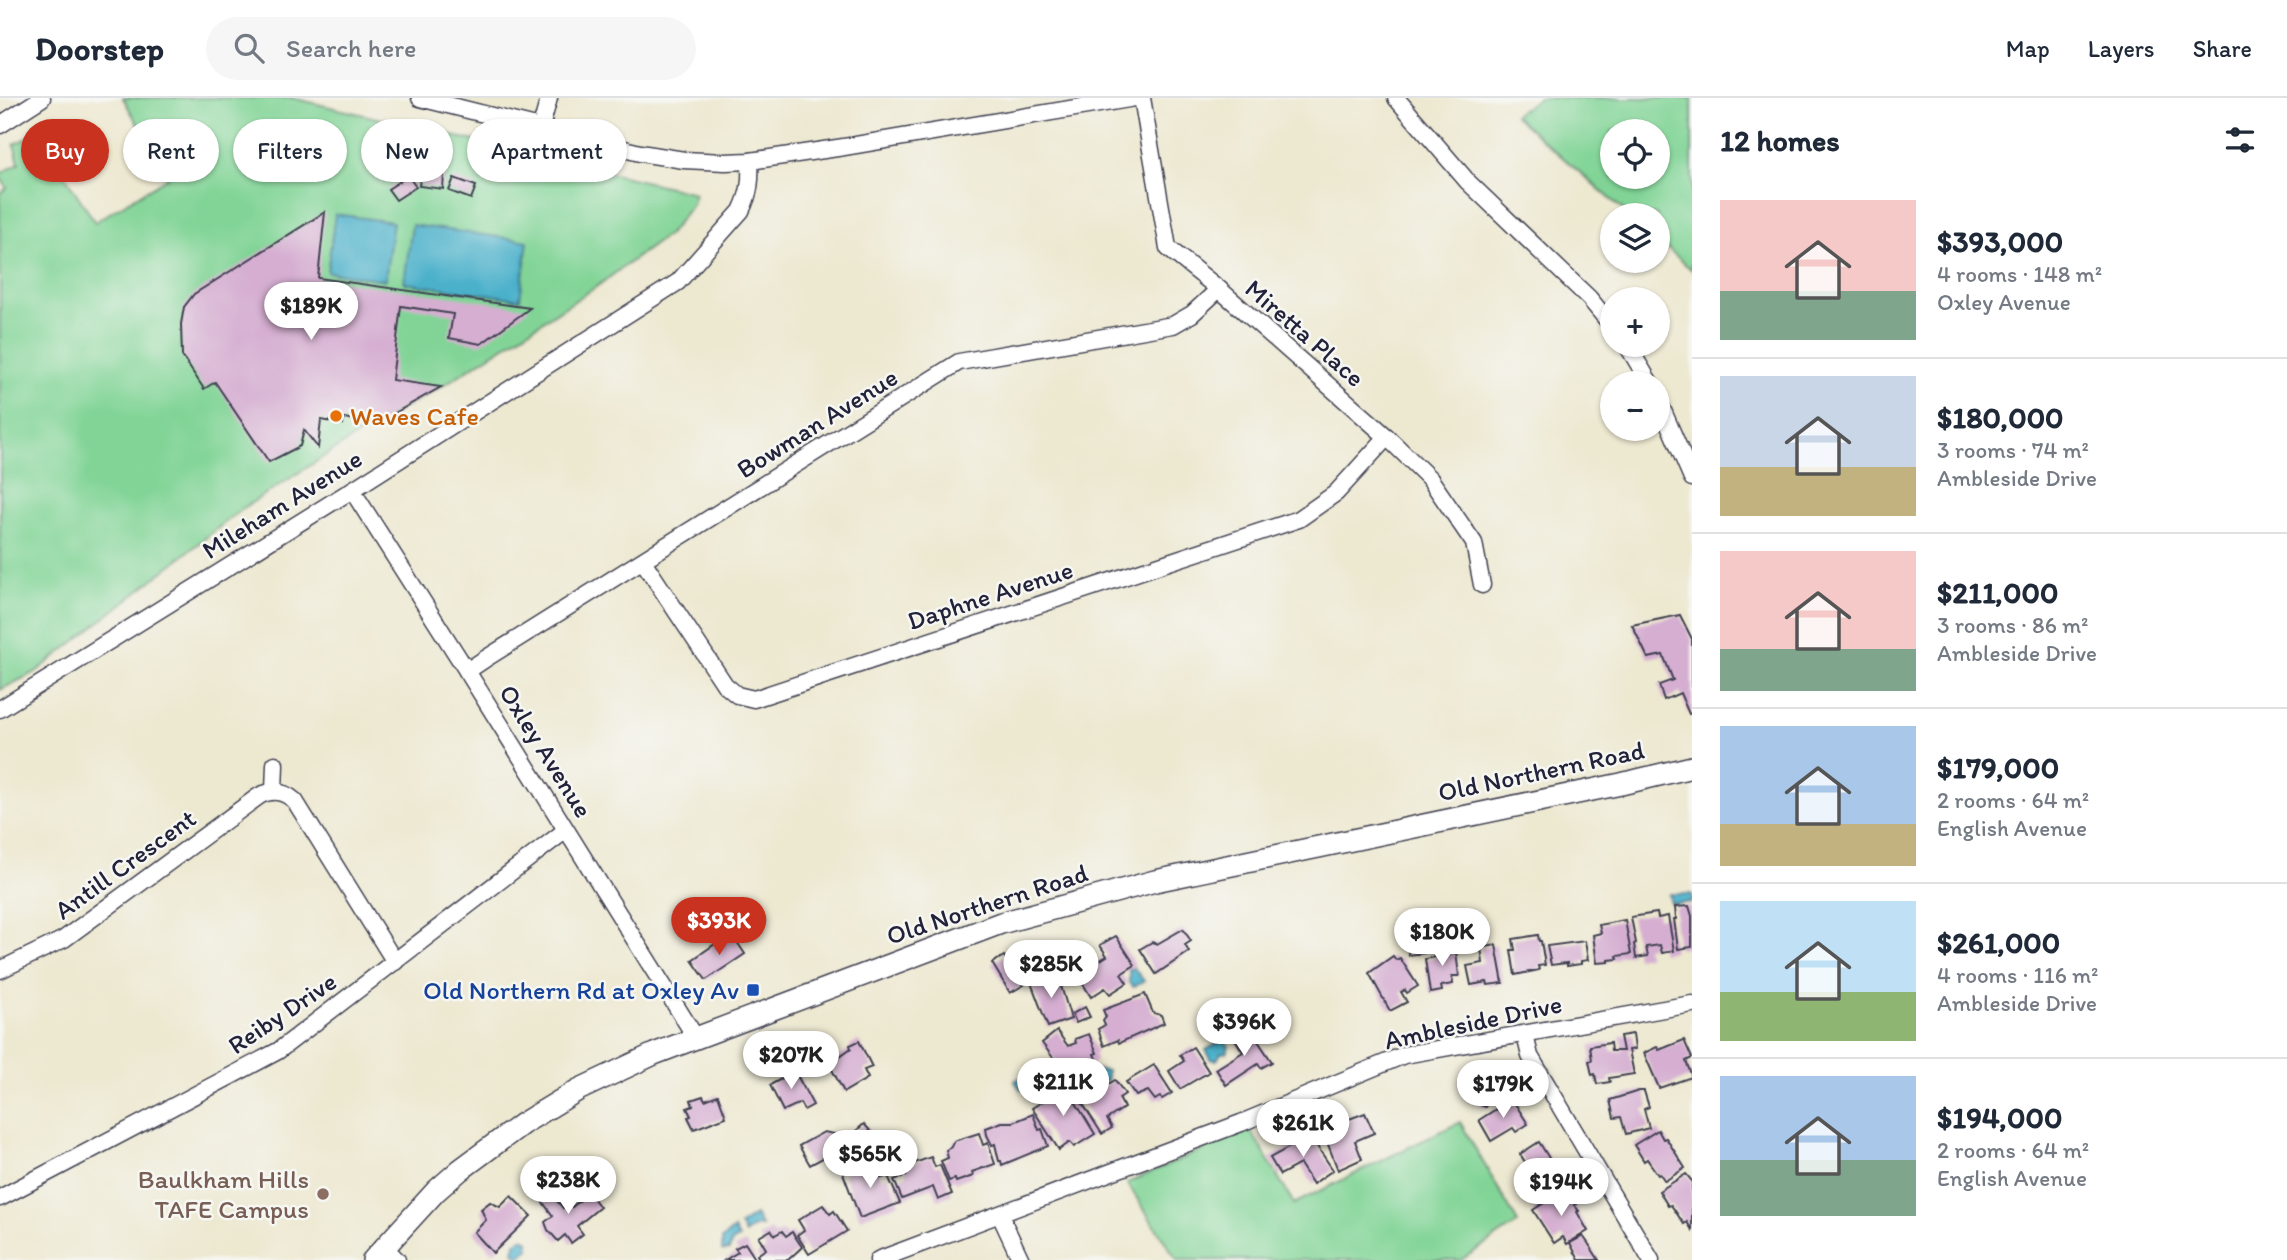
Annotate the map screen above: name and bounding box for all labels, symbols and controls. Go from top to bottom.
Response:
search box [206,17,696,80]
text: Doorstep [35,29,164,68]
icon: search [230,29,268,67]
text: Search here [286,32,416,64]
text: Map [2006,34,2050,63]
text: Layers [2088,34,2155,63]
text: Share [2193,34,2252,63]
chip: Buy [21,119,109,182]
chip: Rent [123,119,219,182]
chip: Filters [233,119,347,182]
chip: New [361,119,453,182]
chip: Apartment [467,119,627,182]
map controls [1600,119,1670,441]
button: locate [1600,119,1670,189]
icon: filters [2221,121,2259,159]
text: 12 homes [1720,122,1840,159]
button: layers [1600,203,1670,273]
text: $393,000 [1937,223,2063,260]
icon: home [1776,228,1860,312]
text: 4 rooms · 148 m² [1937,260,2102,288]
street label: Miretta Place [1239,272,1371,394]
pin: $189K [262,282,360,342]
button: + [1600,287,1670,357]
text: Oxley Avenue [1937,288,2071,316]
text: $189K [280,291,342,319]
street label: Bowman Avenue [731,361,903,485]
button: − [1600,371,1670,441]
text: $180,000 [1937,399,2064,436]
place label: Waves Cafe [350,400,479,432]
icon: home [1776,404,1860,488]
marker: Waves Cafe [328,408,344,424]
text: 3 rooms · 74 m² [1937,436,2089,464]
street label: Mileham Avenue [196,442,368,566]
text: Ambleside Drive [1937,464,2097,492]
street label: Daphne Avenue [903,553,1077,637]
text: $211,000 [1937,574,2058,611]
icon: home [1776,579,1860,663]
text: 3 rooms · 86 m² [1937,611,2089,639]
text: Ambleside Drive [1937,639,2097,667]
street label: Oxley Avenue [492,678,600,824]
street label: Old Northern Road [1435,734,1647,808]
text: $179,000 [1937,749,2059,786]
icon: home [1776,754,1860,838]
text: 2 rooms · 64 m² [1937,786,2089,814]
street label: Antill Crescent [48,802,202,926]
text: English Avenue [1937,814,2087,842]
street label: Old Northern Road [882,856,1092,952]
pin: $393K [670,898,768,957]
text: $393K [687,906,751,934]
pin: $180K [1393,908,1491,968]
text: $180K [1410,917,1474,945]
text: $261,000 [1937,924,2060,961]
icon: home [1776,929,1860,1013]
pin: $285K [1002,940,1100,1000]
text: $285K [1019,949,1083,977]
text: 4 rooms · 116 m² [1937,961,2099,989]
street label: Reiby Drive [222,965,342,1061]
place label: Old Northern Rd at Oxley Av [423,974,739,1006]
marker: Old Northern Rd at Oxley Av [745,982,761,998]
street label: Ambleside Drive [1381,988,1565,1056]
text: Ambleside Drive [1937,989,2097,1017]
pin: $396K [1195,998,1293,1058]
text: $396K [1212,1007,1276,1035]
pin: $207K [742,1032,840,1091]
text: $207K [759,1040,823,1068]
pin: $211K [1014,1058,1112,1118]
pin: $179K [1454,1060,1552,1120]
text: $211K [1033,1067,1093,1095]
text: $179K [1473,1069,1533,1097]
text: $194,000 [1937,1099,2062,1136]
pin: $261K [1254,1100,1352,1159]
icon: home [1776,1104,1860,1188]
text: $261K [1272,1108,1334,1136]
pin: $565K [821,1130,919,1190]
text: 2 rooms · 64 m² [1937,1136,2089,1164]
text: $565K [839,1139,901,1167]
pin: $238K [519,1156,617,1216]
pin: $194K [1512,1158,1610,1218]
place label: Baulkham Hills TAFE Campus [138,1163,309,1225]
text: English Avenue [1937,1164,2087,1192]
text: $238K [536,1165,600,1193]
text: $194K [1530,1167,1592,1195]
marker: Baulkham Hills TAFE Campus [315,1186,331,1202]

